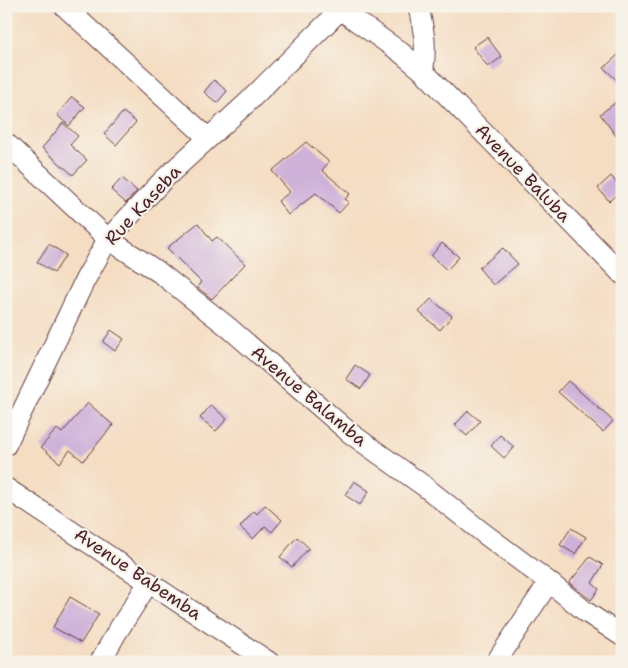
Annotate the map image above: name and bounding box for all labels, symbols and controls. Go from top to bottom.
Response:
street label: Avenue Baluba [470,119,576,227]
street label: Rue Kaseba [100,160,186,250]
street label: Avenue Balamba [246,340,372,452]
street label: Avenue Babemba [70,522,206,626]

